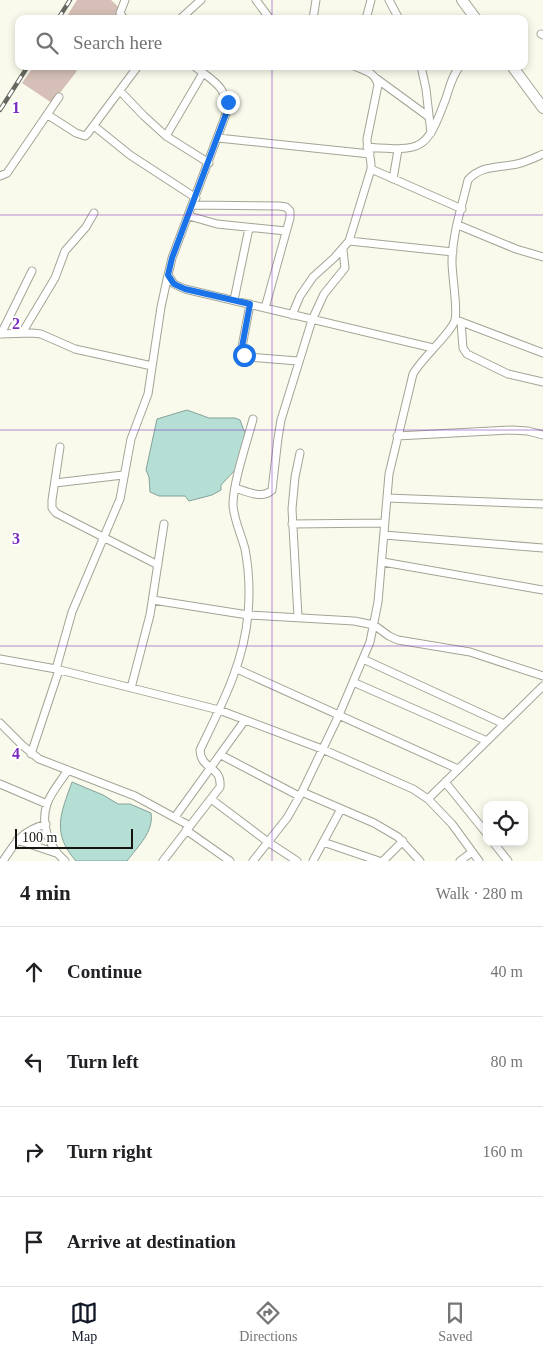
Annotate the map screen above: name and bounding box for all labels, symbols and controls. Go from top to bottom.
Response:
search box [15,15,528,70]
icon: search [33,29,61,57]
text: Search here [73,32,162,53]
route end [217,91,240,114]
text: 1 [12,99,20,116]
text: 2 [12,315,20,332]
route start [233,344,256,367]
text: 3 [12,530,20,547]
text: 4 [12,745,20,762]
map controls [483,801,528,846]
button: locate [483,801,528,846]
scale bar [15,826,132,849]
text: 100 m [22,830,57,845]
text: 4 min [20,881,71,905]
text: Walk · 280 m [436,885,523,902]
icon: ahead [20,958,48,986]
text: Continue [67,961,142,982]
text: 40 m [491,963,523,980]
icon: left [20,1048,48,1076]
text: Turn left [67,1051,139,1072]
text: 80 m [491,1053,523,1070]
icon: right [20,1138,48,1166]
text: Turn right [67,1141,152,1162]
text: 160 m [483,1143,523,1160]
icon: arrive [20,1228,48,1256]
text: Arrive at destination [67,1231,236,1252]
tab: Map [70,1299,98,1345]
tab: Directions [239,1299,298,1345]
tab: Saved [438,1299,473,1345]

